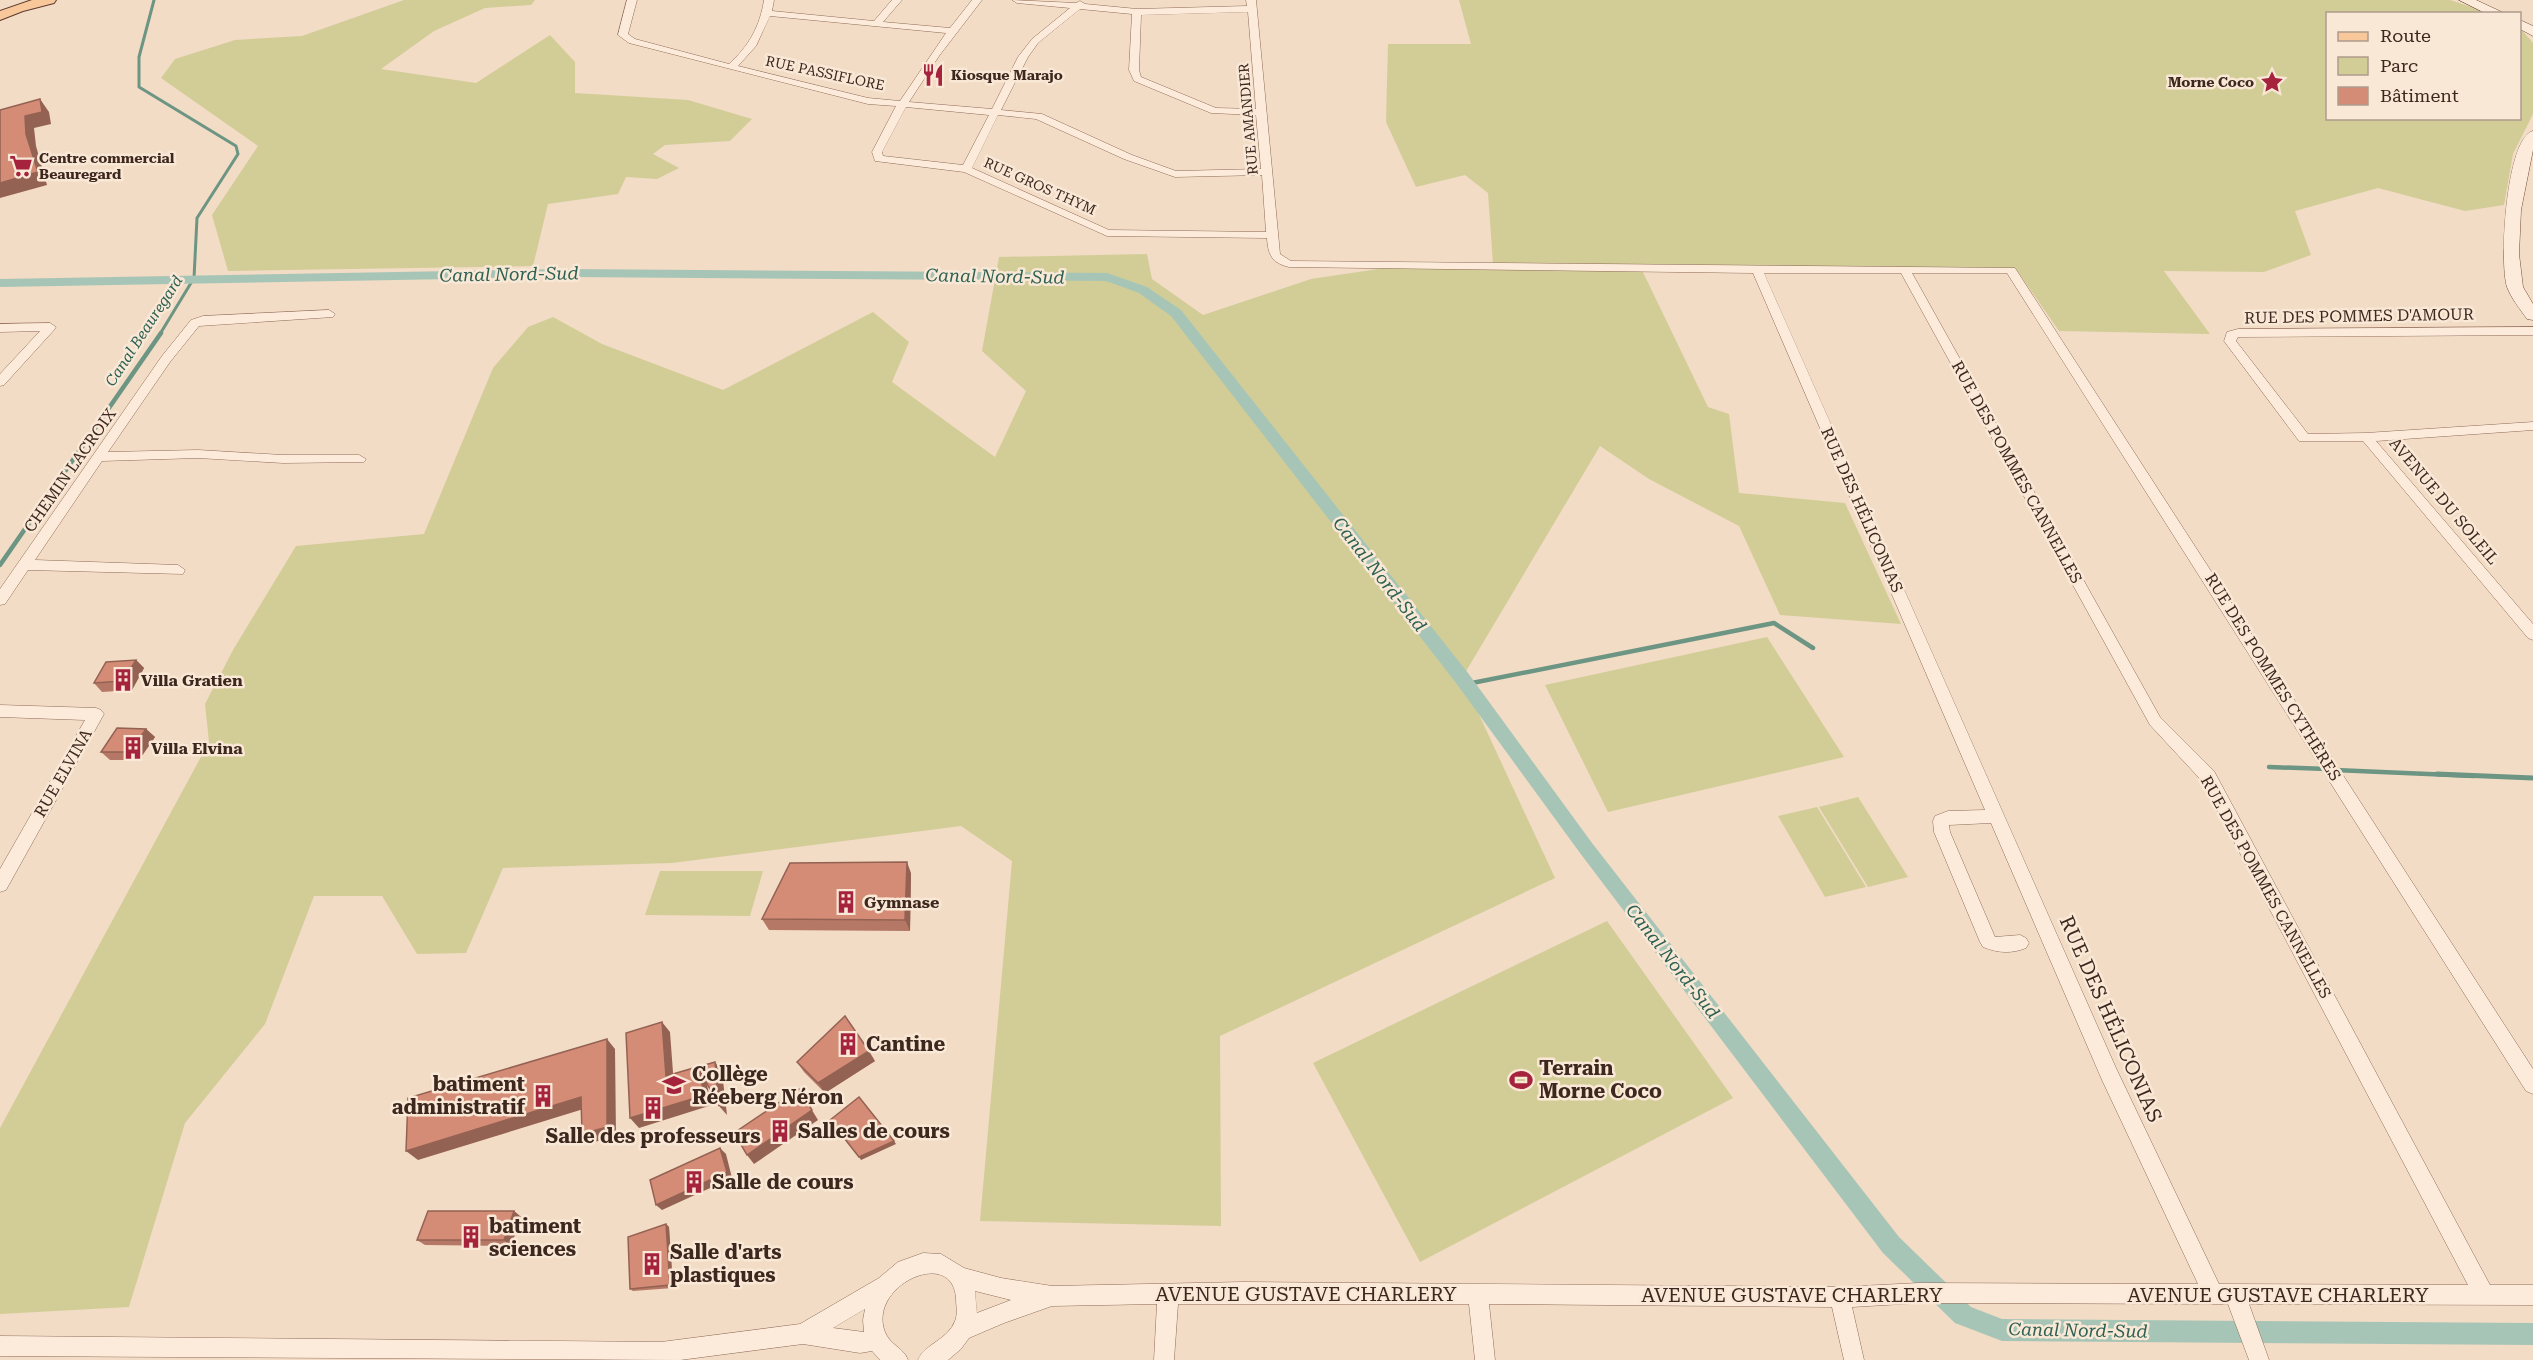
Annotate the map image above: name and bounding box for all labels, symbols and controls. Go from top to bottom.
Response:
legend [2326,12,2521,120]
text: Route [2380,25,2431,46]
street label: RUE PASSIFLORE [764,53,886,93]
text: Parc [2380,55,2418,76]
restaurant icon: Kiosque Marajo [920,62,946,88]
street label: RUE AMANDIER [1235,62,1261,176]
place label: Kiosque Marajo [951,67,1063,83]
place icon: Morne Coco [2259,69,2285,95]
place label: Morne Coco [2168,74,2254,90]
text: Bâtiment [2380,85,2459,106]
place label: Centre commercial Beauregard [39,150,175,182]
supermarket icon: Centre commercial Beauregard [8,153,34,179]
street label: RUE GROS THYM [981,154,1099,218]
water label: Canal Nord-Sud [439,262,579,286]
water label: Canal Nord-Sud [925,264,1065,288]
water label: Canal Beauregard [101,272,187,390]
street label: RUE DES POMMES D'AMOUR [2244,304,2474,328]
street label: RUE DES POMMES CANNELLES [1948,357,2086,587]
street label: CHEMIN LACROIX [20,404,120,536]
street label: RUE DES HÉLICONIAS [1817,425,1907,595]
street label: AVENUE DU SOLEIL [2385,434,2503,568]
water label: Canal Nord-Sud [1329,513,1431,635]
street label: RUE DES POMMES CYTHÈRES [2201,570,2345,784]
building icon: Villa Gratien [110,667,136,693]
place label: Villa Gratien [141,671,243,690]
street label: RUE ELVINA [30,725,96,820]
building icon: Villa Elvina [120,735,146,761]
place label: Villa Elvina [151,739,243,758]
street label: RUE DES POMMES CANNELLES [2197,772,2335,1002]
building icon: Gymnase [833,889,859,915]
place label: Gymnase [864,893,939,912]
water label: Canal Nord-Sud [1622,900,1724,1022]
street label: RUE DES HÉLICONIAS [2055,912,2167,1126]
building icon: Cantine [835,1031,861,1057]
place label: Cantine [866,1032,945,1056]
place label: Terrain Morne Coco [1539,1056,1662,1103]
place label: Collège Réeberg Néron [692,1062,844,1109]
sports icon: Terrain Morne Coco [1508,1067,1534,1093]
place label: batiment administratif [392,1072,526,1119]
school or university icon: Collège Réeberg Néron [661,1072,687,1098]
building icon: batiment administratif [530,1083,556,1109]
building icon: Salle des professeurs [640,1095,666,1121]
building icon: Salles de cours [767,1118,793,1144]
place label: Salles de cours [798,1119,950,1143]
place label: Salle des professeurs [546,1124,760,1148]
building icon: Salle de cours [681,1169,707,1195]
place label: Salle de cours [712,1170,853,1194]
place label: batiment sciences [489,1214,581,1261]
building icon: batiment sciences [458,1224,484,1250]
place label: Salle d'arts plastiques [670,1240,782,1287]
building icon: Salle d'arts plastiques [639,1251,665,1277]
street label: AVENUE GUSTAVE CHARLERY [1155,1282,1457,1306]
street label: AVENUE GUSTAVE CHARLERY [1641,1283,1943,1307]
street label: AVENUE GUSTAVE CHARLERY [2127,1283,2429,1307]
water label: Canal Nord-Sud [2008,1318,2148,1342]

